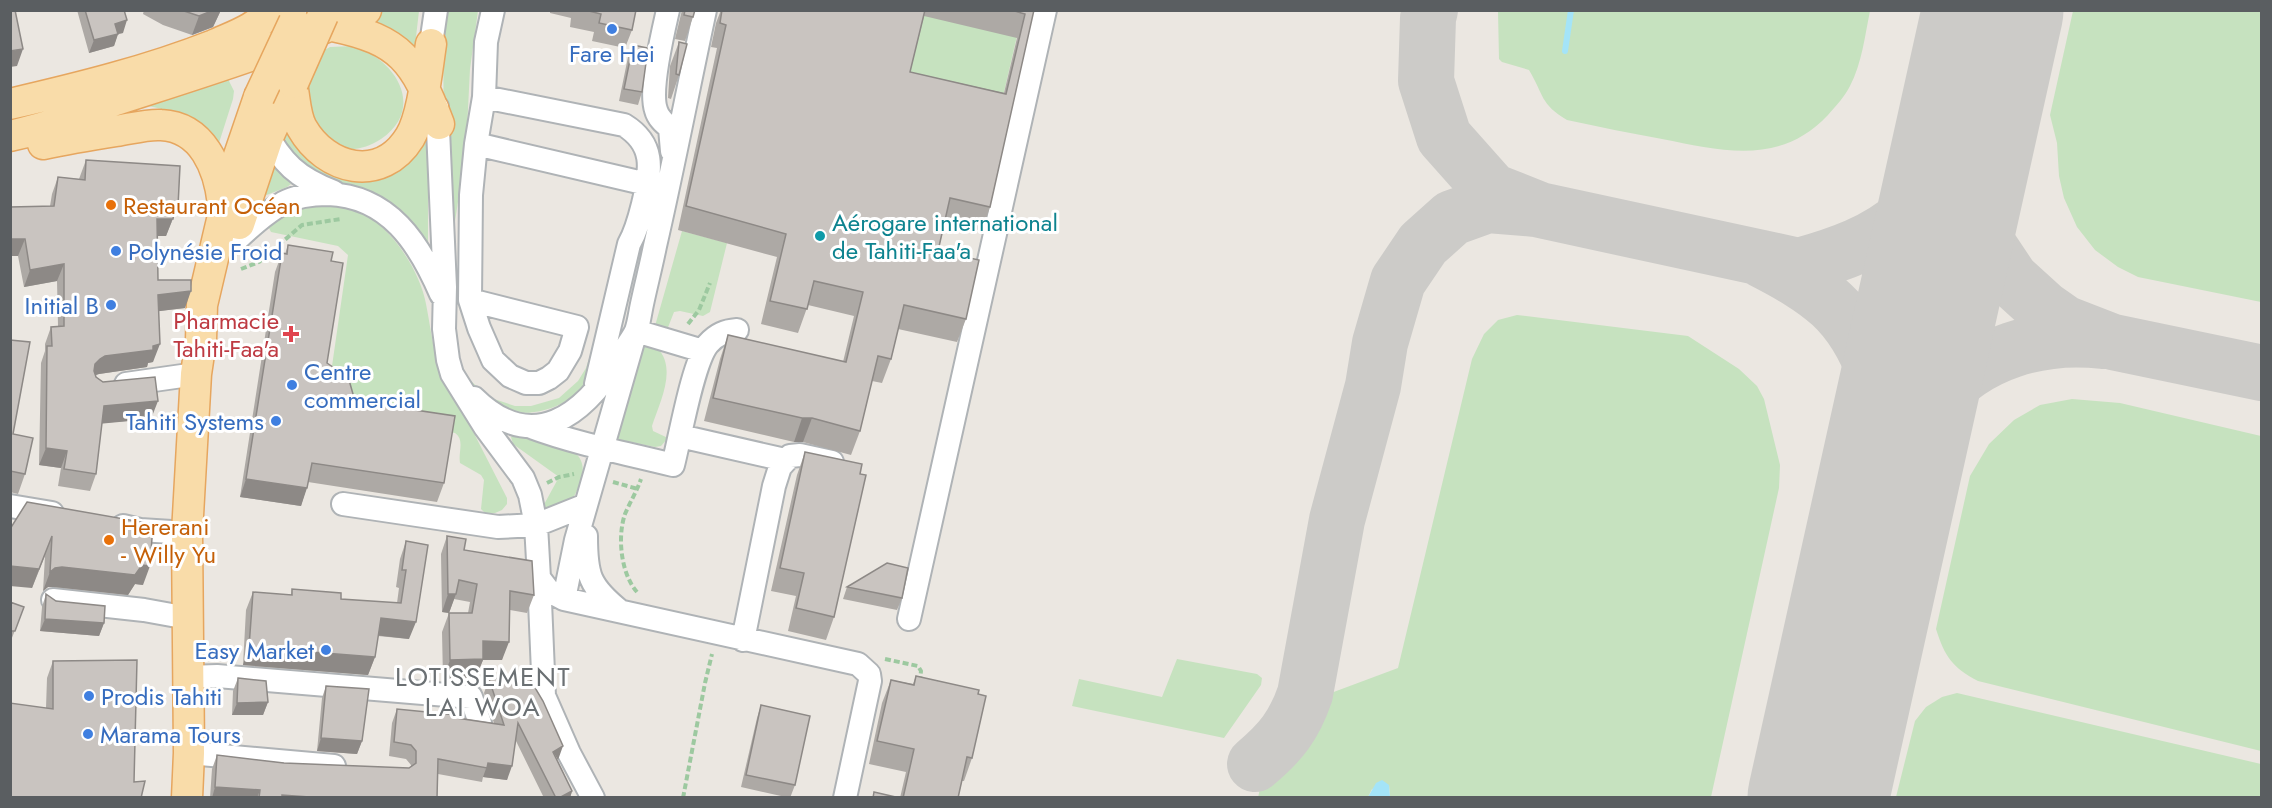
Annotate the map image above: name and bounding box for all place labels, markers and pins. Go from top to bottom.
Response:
marker: Fare Hei [605,22,619,36]
place label: Fare Hei [569,36,655,71]
place label: Restaurant Océan [123,188,301,223]
marker: Restaurant Océan [104,198,118,212]
place label: Aérogare international de Tahiti-Faa'a [832,205,1058,268]
marker: Aérogare international de Tahiti-Faa'a [813,229,827,243]
place label: Polynésie Froid [128,234,282,269]
marker: Polynésie Froid [109,244,123,258]
place label: Initial B [25,288,99,323]
marker: Initial B [104,298,118,312]
place label: Pharmacie Tahiti-Faa'a [173,303,279,366]
marker: Pharmacie Tahiti-Faa'a [284,327,298,341]
place label: Centre commercial [304,354,421,417]
marker: Centre commercial [285,378,299,392]
place label: Tahiti Systems [126,404,264,439]
marker: Tahiti Systems [269,414,283,428]
place label: Hererani - Willy Yu [121,509,216,572]
marker: Hererani - Willy Yu [102,533,116,547]
place label: Easy Market [194,633,314,668]
marker: Easy Market [319,643,333,657]
place label: Prodis Tahiti [101,679,223,714]
marker: Prodis Tahiti [82,689,96,703]
place label: Marama Tours [100,717,241,752]
marker: Marama Tours [81,727,95,741]

